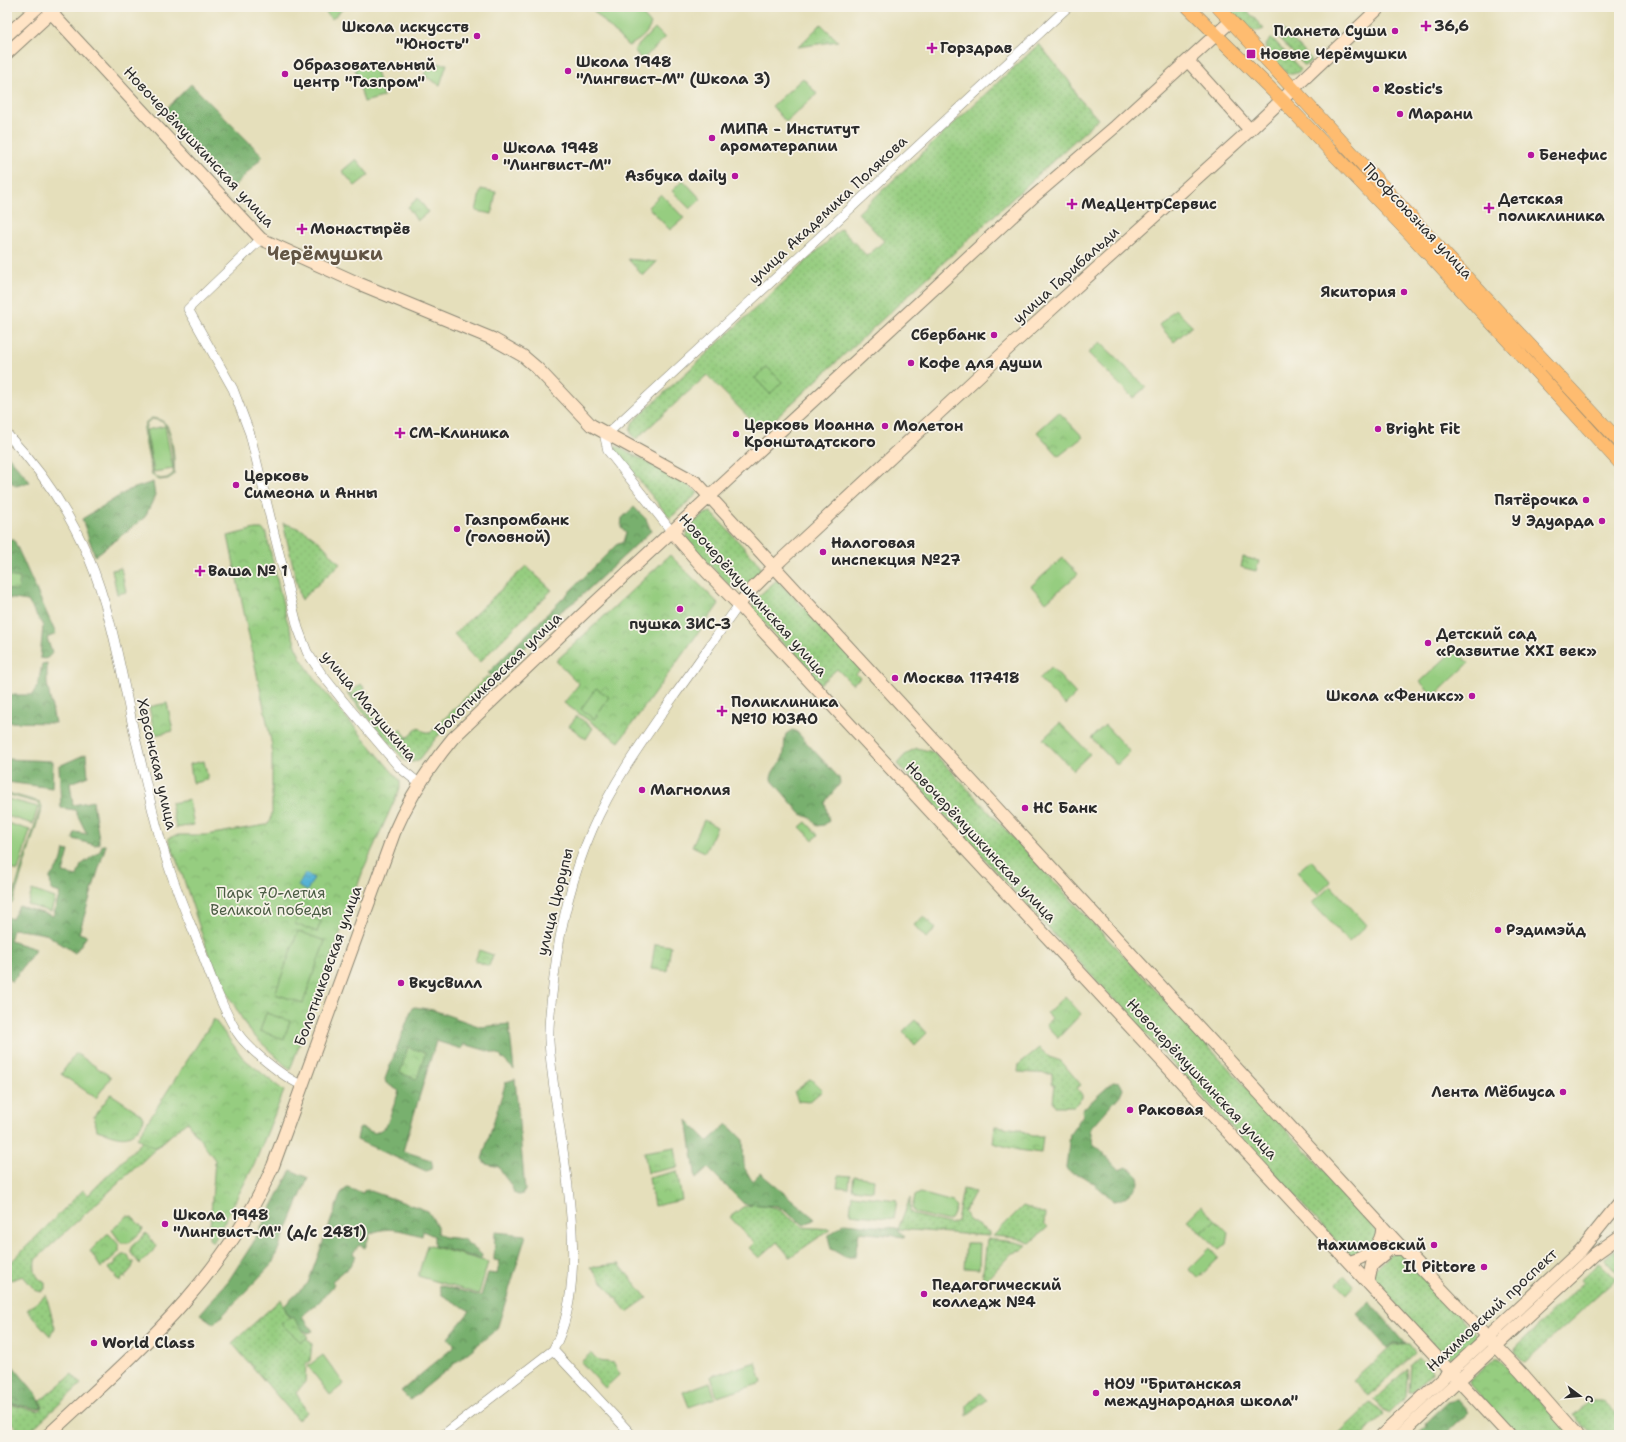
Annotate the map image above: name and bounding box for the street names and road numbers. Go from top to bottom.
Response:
street label: Новочерёмушкинская улица [119,62,279,232]
street label: улица Академика Полякова [745,131,912,289]
street label: Профсоюзная улица [1359,159,1478,284]
street label: улица Гарибальди [1008,222,1124,328]
street label: Новочерёмушкинская улица [674,509,832,681]
street label: Болотниковская улица [430,608,566,740]
street label: улица Матушкина [317,646,422,766]
street label: Херсонская улица [132,696,182,832]
street label: Новочерёмушкинская улица [901,757,1061,927]
street label: улица Цюрупы [532,846,578,958]
street label: Болотниковская улица [290,882,367,1049]
street label: Новочерёмушкинская улица [1122,994,1282,1164]
street label: Нахимовский проспект [1422,1244,1562,1376]

